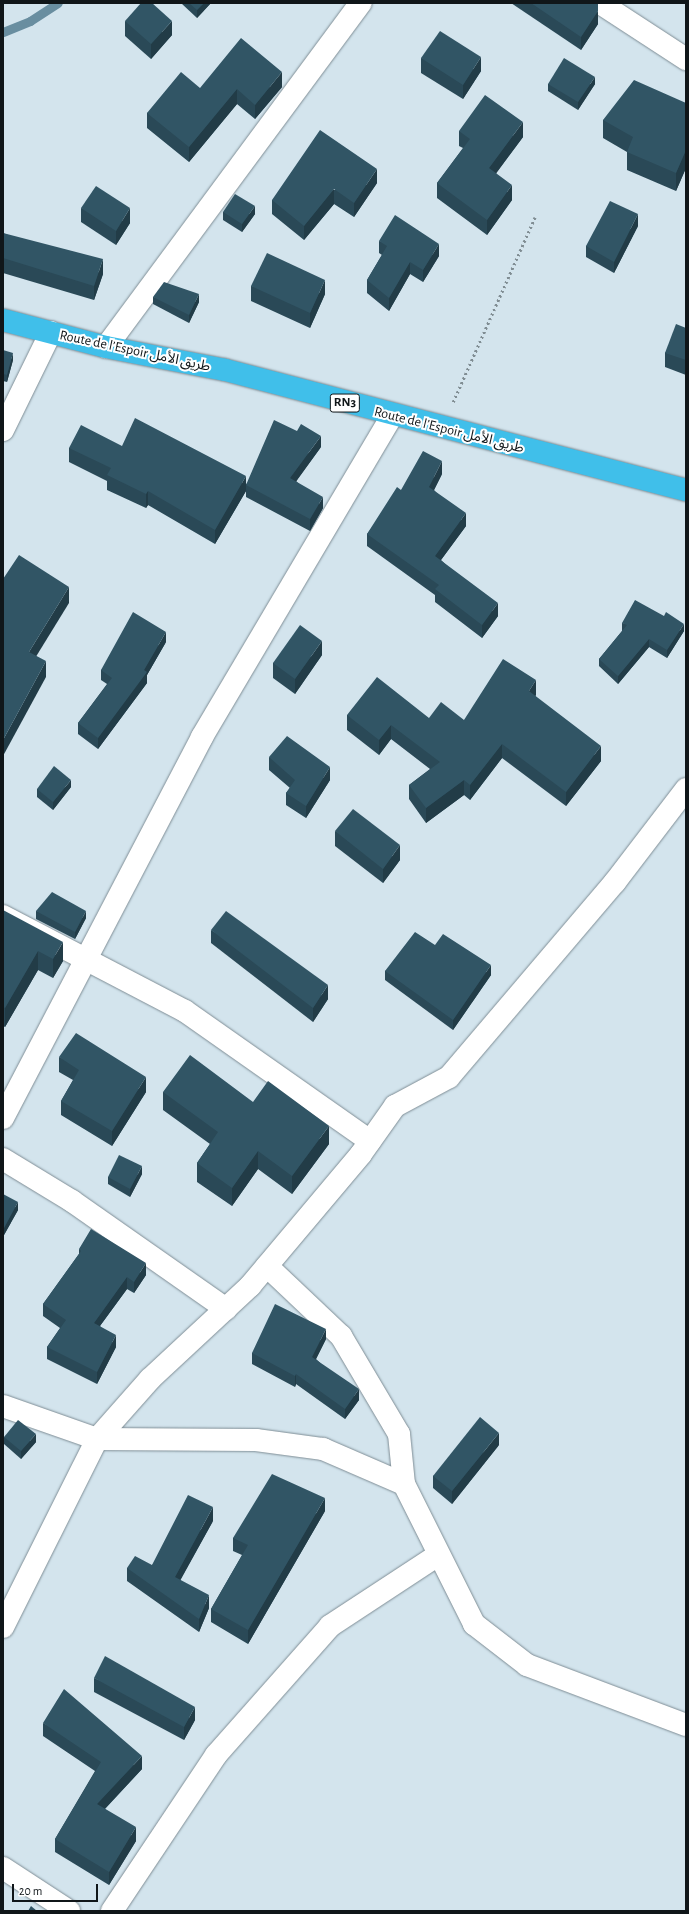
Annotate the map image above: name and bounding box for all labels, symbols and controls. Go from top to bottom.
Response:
street label: Route de l’Espoir طريق الأمل [58,327,212,375]
road number: RN3 [329,392,361,414]
street label: Route de l’Espoir طريق الأمل [372,403,526,457]
scale bar [14,1876,100,1902]
text: 20 m [19,1885,42,1897]

